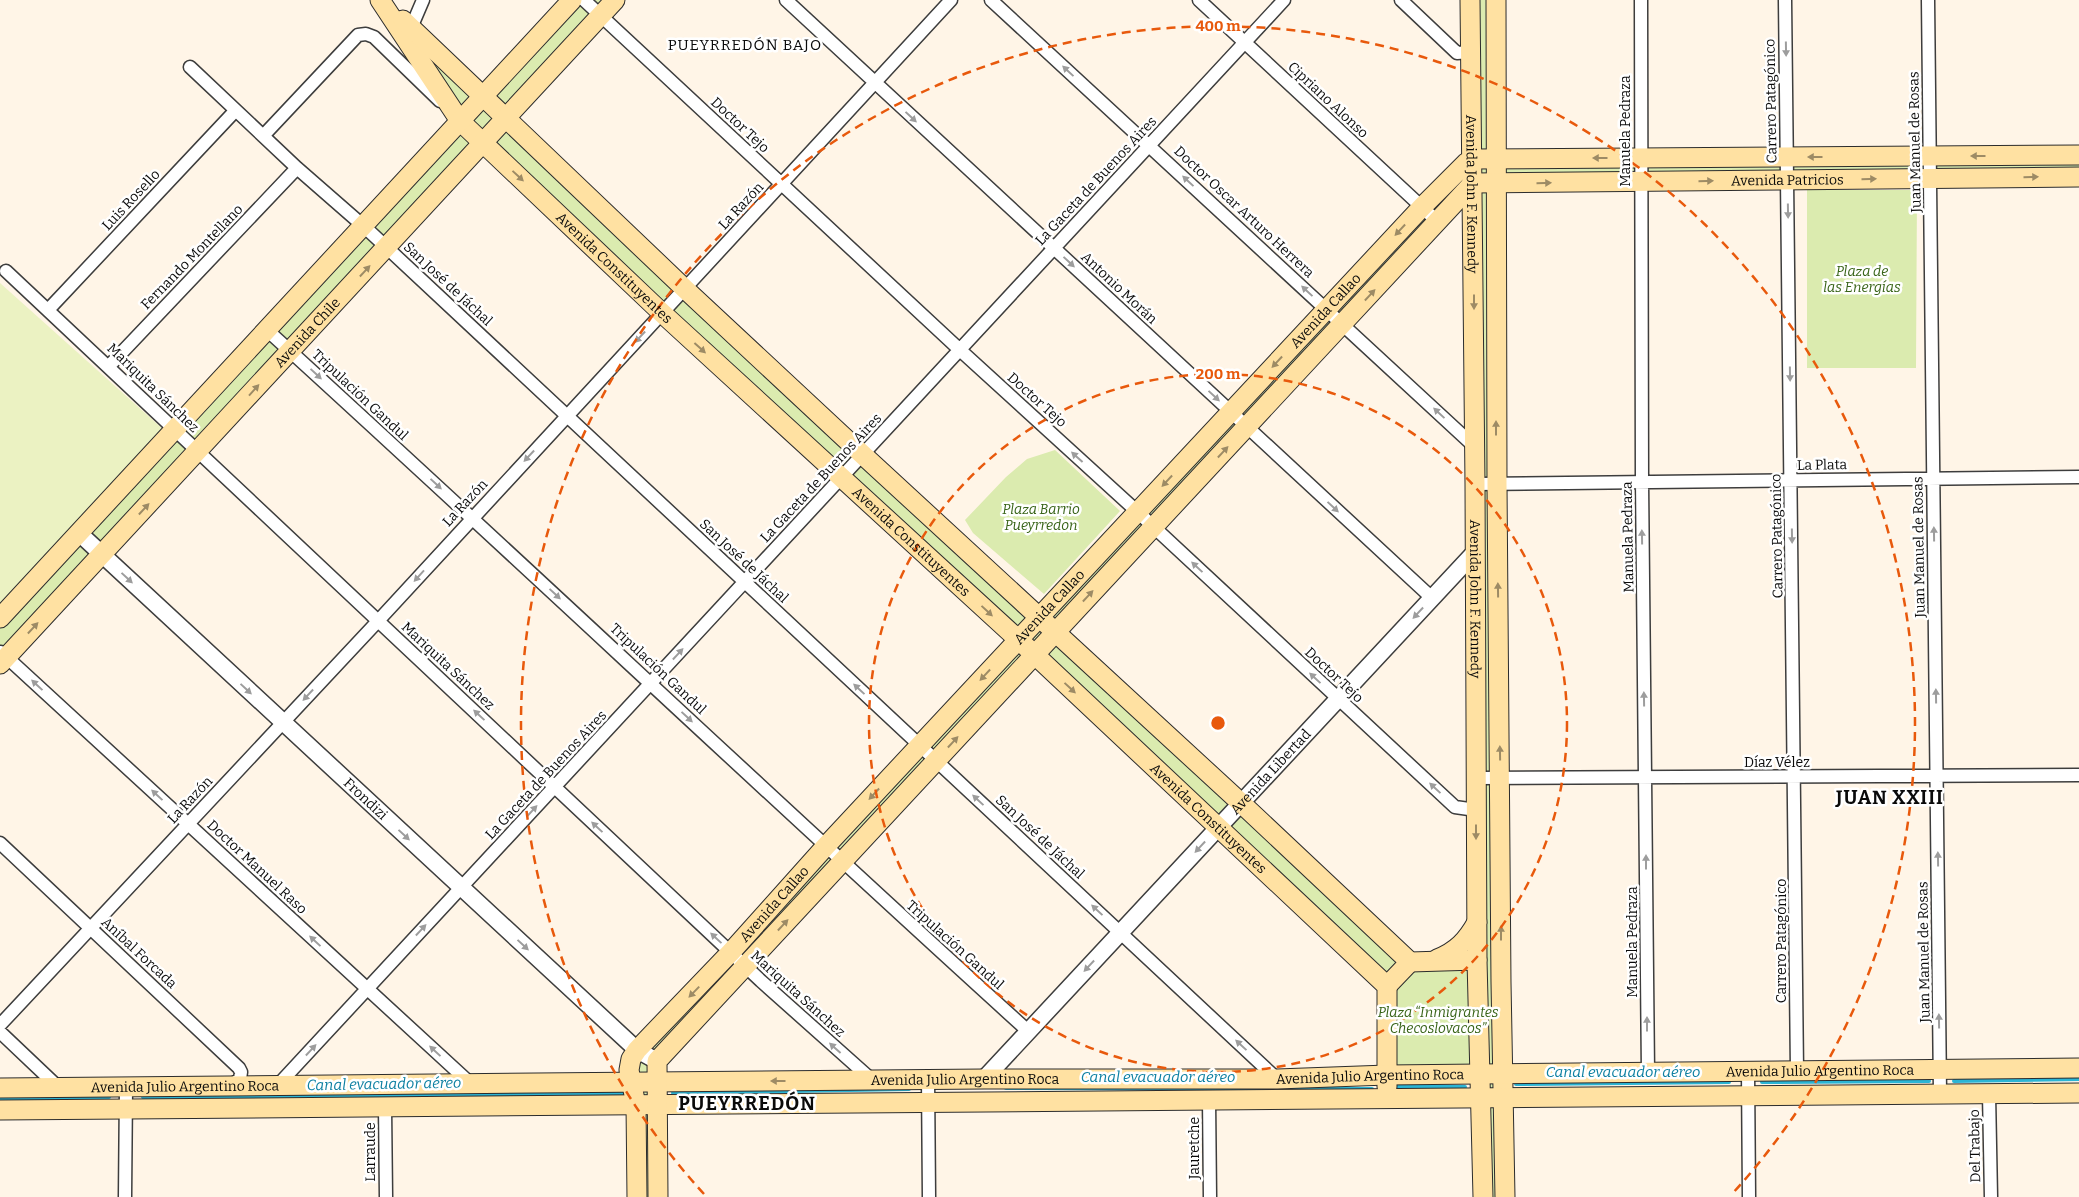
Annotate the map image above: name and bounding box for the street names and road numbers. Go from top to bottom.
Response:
street label: Carrero Patagónico [1761,39,1781,163]
street label: Cipriano Alonso [1284,58,1372,142]
street label: Juan Manuel de Rosas [1905,71,1925,214]
street label: Manuela Pedraza [1617,75,1634,187]
street label: Doctor Tejo [707,94,773,156]
street label: La Gaceta de Buenos Aires [1032,113,1160,249]
street label: Avenida John F. Kennedy [1463,115,1481,274]
street label: Doctor Oscar Arturo Herrera [1170,143,1318,282]
street label: Luis Rosello [98,166,164,234]
street label: Avenida Patricios [1731,171,1844,189]
street label: La Razón [715,179,767,233]
street label: Fernando Montellano [137,201,247,313]
street label: Avenida Constituyentes [553,209,676,327]
street label: San José de Jáchal [400,239,496,329]
street label: Antonio Morán [1077,248,1161,328]
street label: Avenida Callao [1287,270,1364,351]
street label: Avenida Chile [271,294,344,371]
street label: Mariquita Sánchez [104,340,203,436]
street label: Tripulación Gandul [308,346,412,444]
street label: Doctor Tejo [1004,369,1070,431]
street label: La Gaceta de Buenos Aires [757,410,885,546]
street label: La Plata [1797,456,1848,474]
street label: Carrero Patagónico [1767,474,1787,598]
street label: La Razón [439,476,491,530]
street label: Juan Manuel de Rosas [1909,476,1929,619]
street label: Manuela Pedraza [1619,481,1637,593]
street label: Avenida Constituyentes [849,483,974,600]
street label: San José de Jáchal [696,516,792,606]
street label: Avenida John F. Kennedy [1467,520,1484,679]
street label: Avenida Callao [1010,566,1088,648]
street label: Mariquita Sánchez [398,619,498,714]
street label: Tripulación Gandul [606,620,710,718]
street label: Doctor Tejo [1301,644,1367,706]
street label: La Gaceta de Buenos Aires [482,707,610,843]
street label: Avenida Libertad [1226,726,1314,818]
street label: Díaz Vélez [1744,754,1810,771]
street label: Avenida Constituyentes [1147,759,1270,877]
street label: La Razón [164,773,216,827]
street label: Frondizi [340,774,391,823]
street label: San José de Jáchal [992,792,1088,882]
street label: Doctor Manuel Raso [204,816,310,918]
street label: Avenida Callao [736,863,812,945]
street label: Carrero Patagónico [1773,879,1790,1003]
street label: Juan Manuel de Rosas [1914,881,1934,1024]
street label: Manuela Pedraza [1624,886,1641,998]
street label: Tripulación Gandul [903,897,1007,993]
street label: Aníbal Forcada [98,914,180,992]
street label: Mariquita Sánchez [747,947,849,1041]
street label: Avenida Julio Argentino Roca [1726,1061,1914,1080]
street label: Avenida Julio Argentino Roca [1275,1066,1464,1088]
street label: Avenida Julio Argentino Roca [871,1071,1059,1089]
street label: Avenida Julio Argentino Roca [91,1077,280,1096]
street label: Del Trabajo [1966,1109,1984,1183]
street label: Jauretche [1186,1117,1203,1180]
street label: Larraude [362,1122,379,1182]

